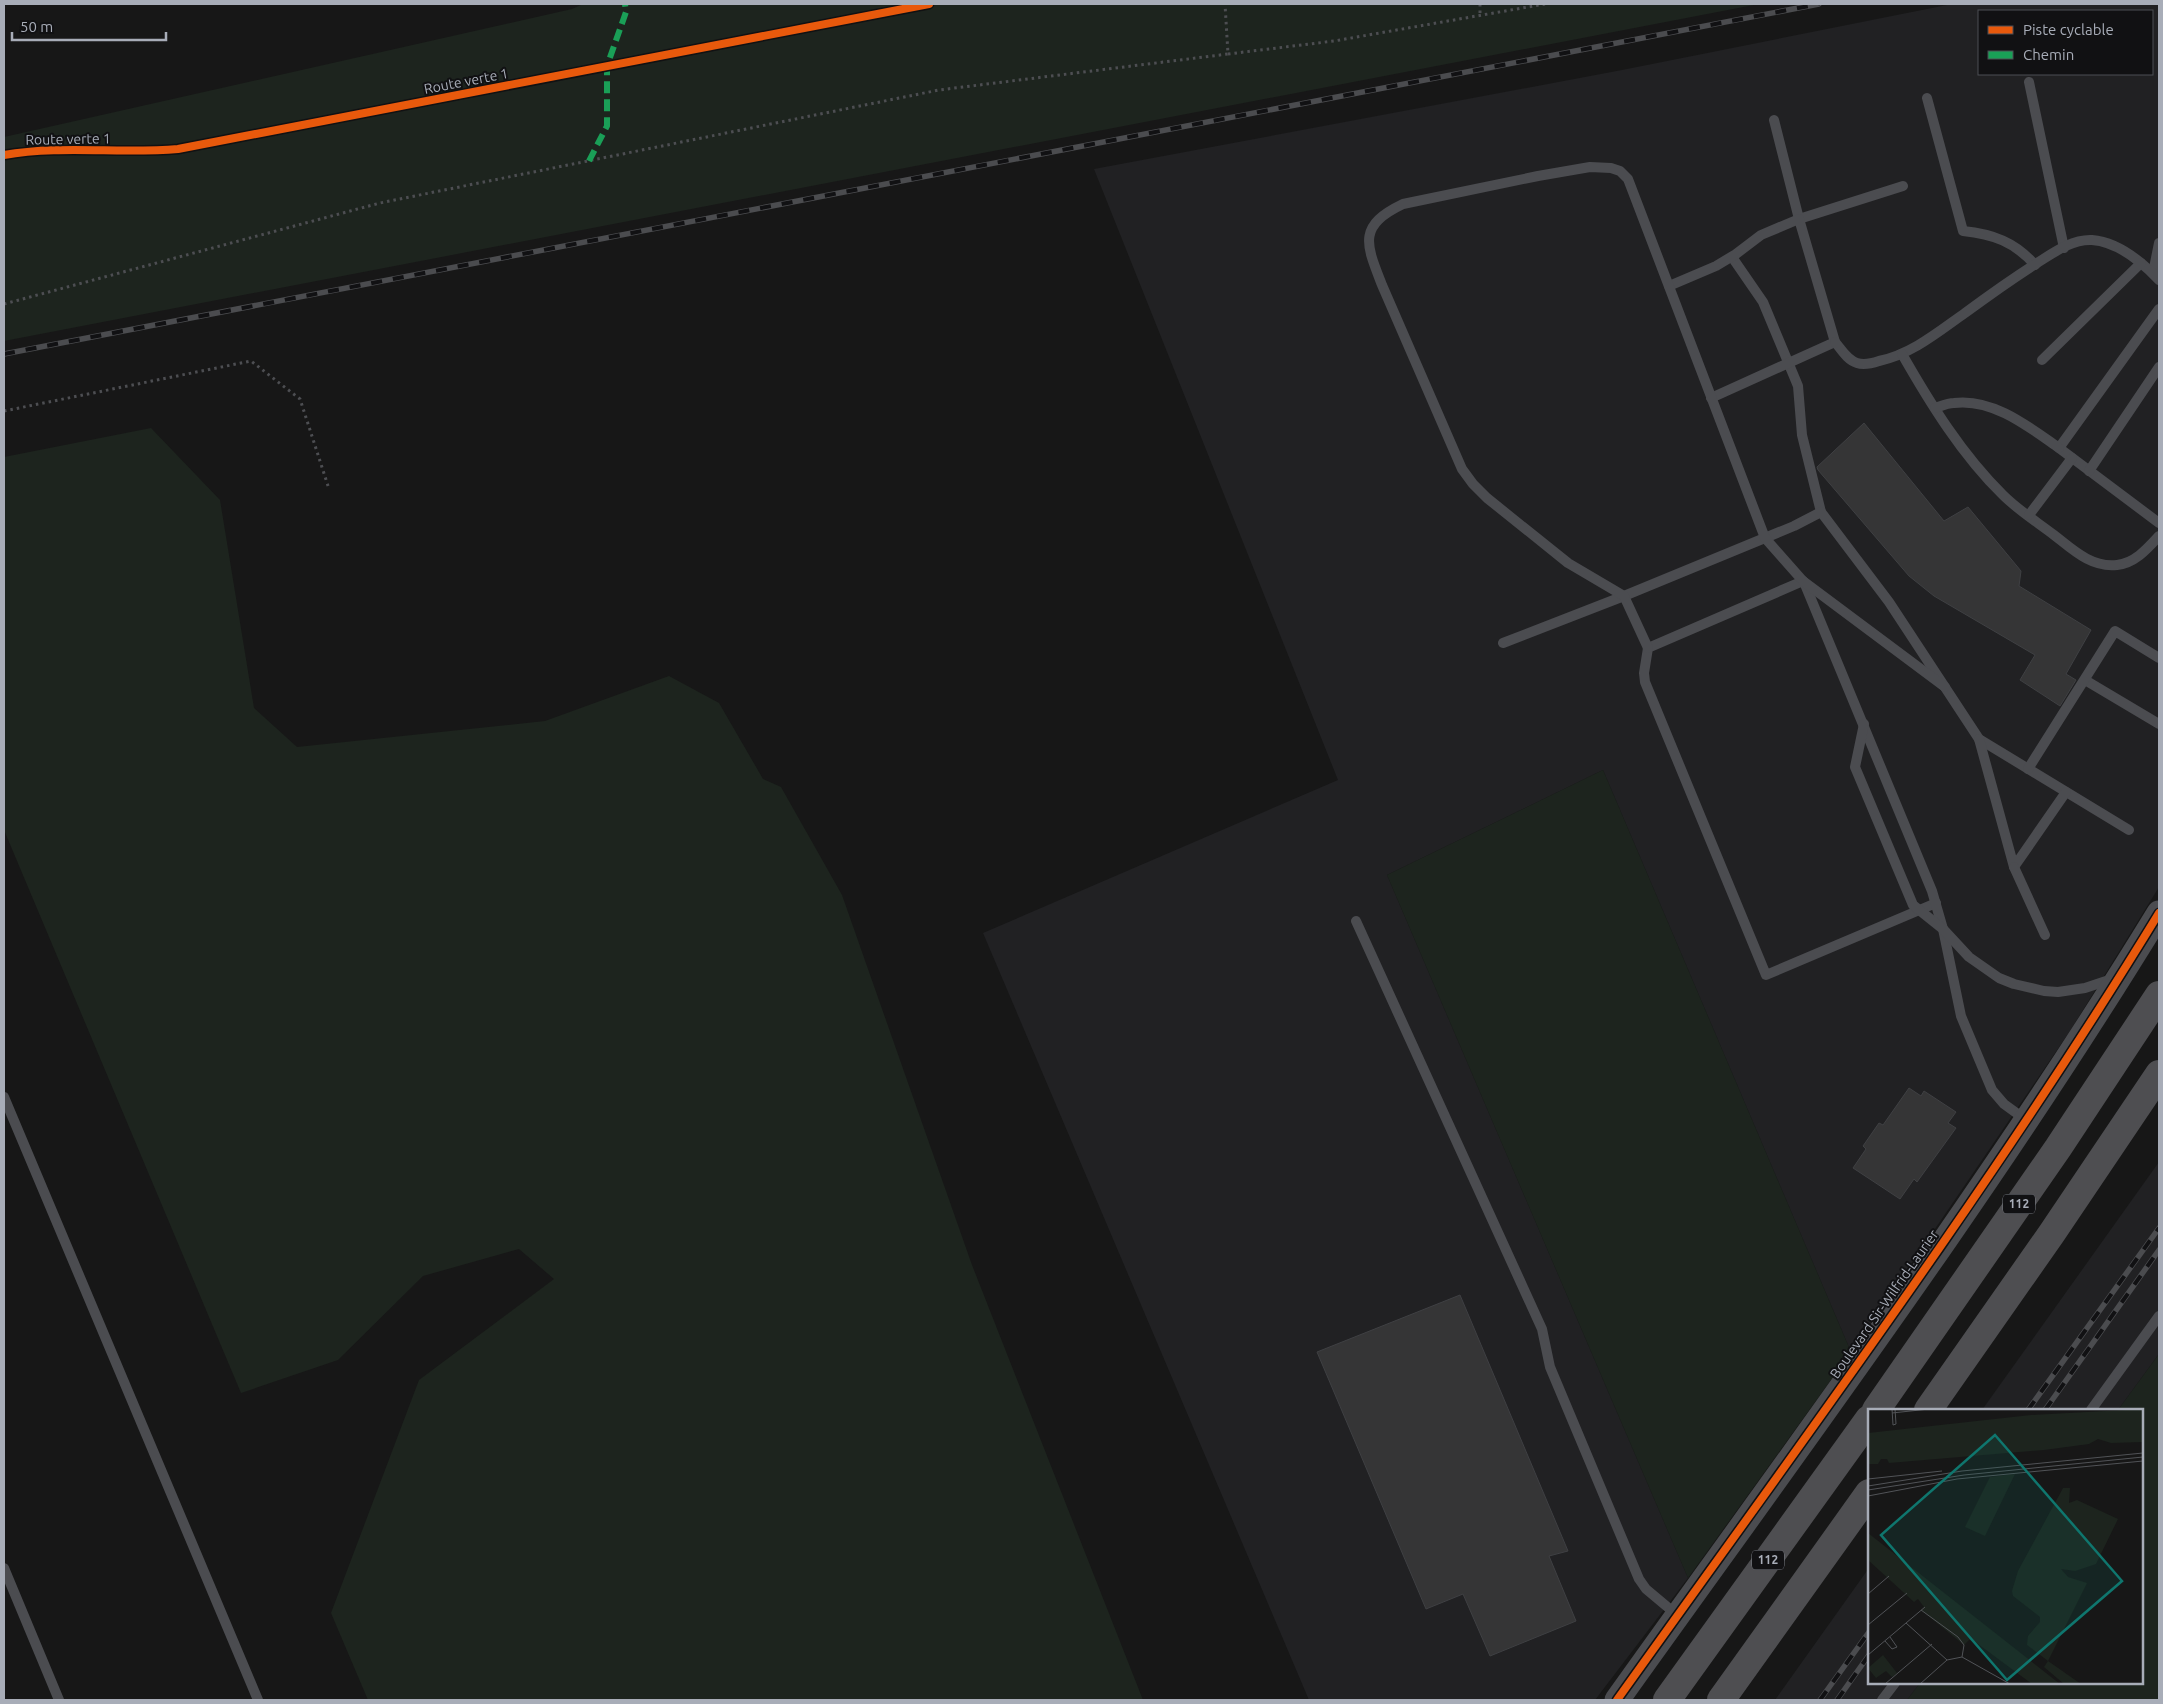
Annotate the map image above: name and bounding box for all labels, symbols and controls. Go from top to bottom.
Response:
scale bar [12,10,166,42]
legend [1978,10,2153,75]
text: 50 m [20,18,53,35]
text: Piste cyclable [2023,21,2114,38]
text: Chemin [2023,46,2074,63]
street label: Route verte 1 [423,65,509,97]
street label: Route verte 1 [25,130,111,148]
road number: 112 [2003,1194,2035,1214]
street label: Boulevard Sir-Wilfrid-Laurier [1826,1226,1942,1381]
inset map [1868,1409,2143,1684]
road number: 112 [1752,1550,1784,1570]

